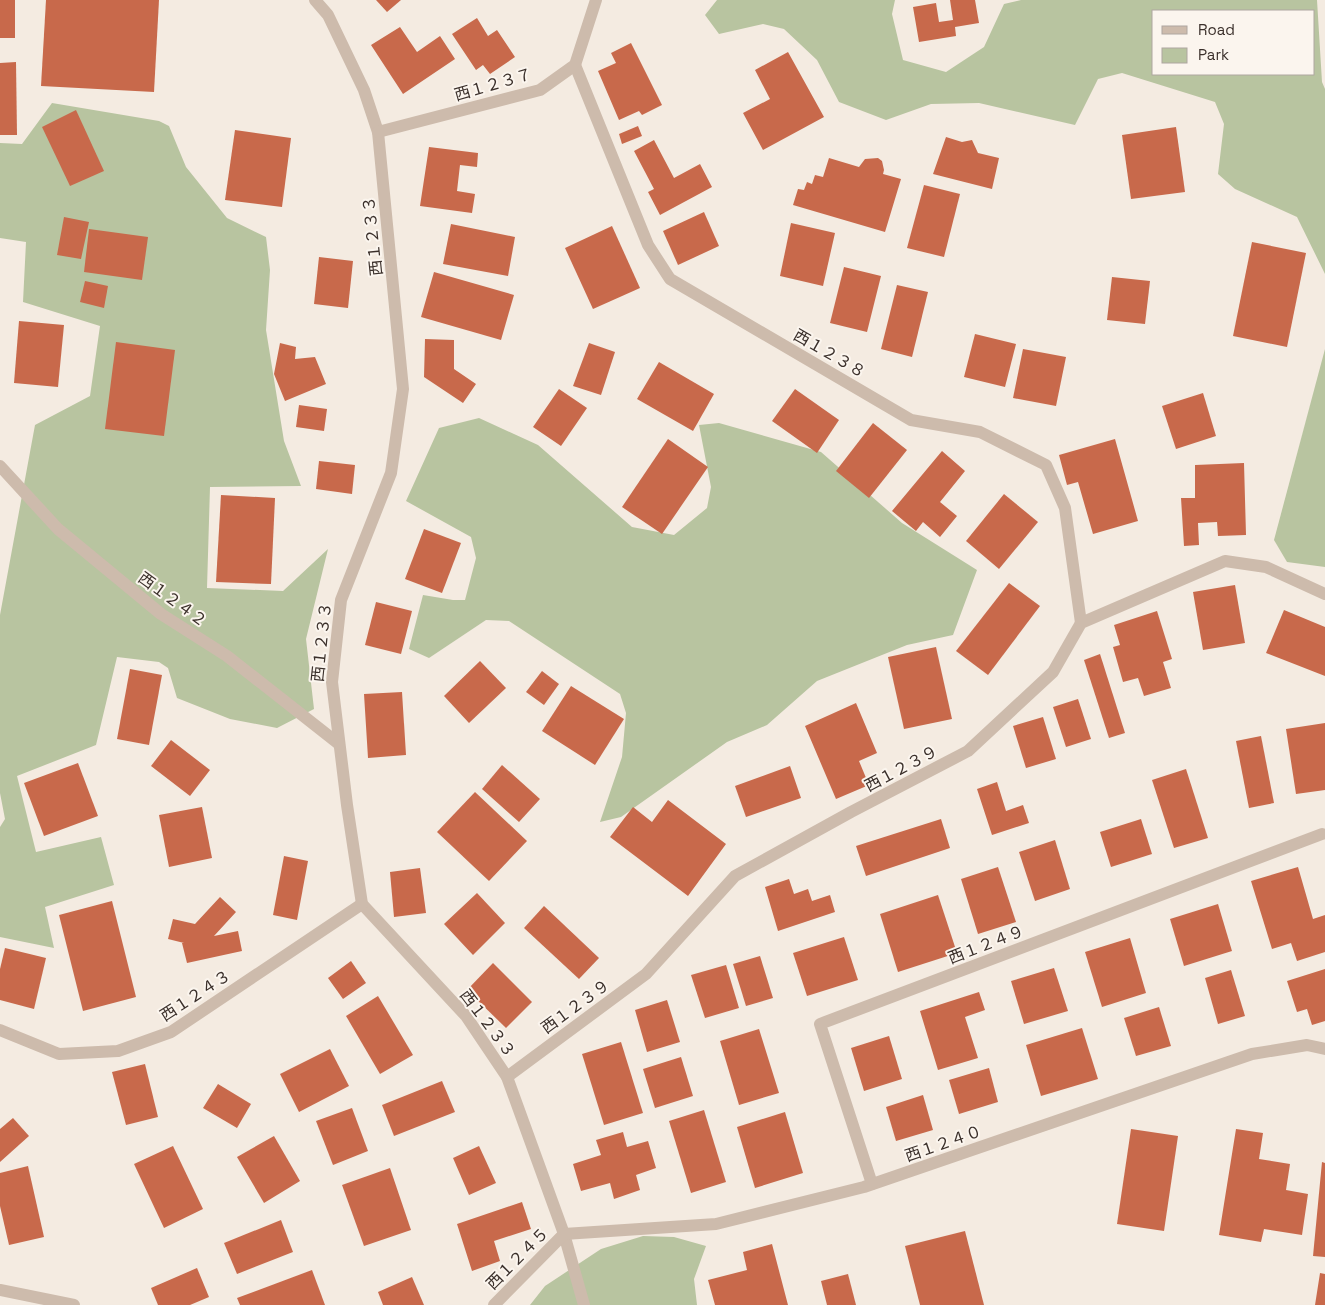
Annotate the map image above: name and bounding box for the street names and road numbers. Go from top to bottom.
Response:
street label: 西１２３７ [452,63,534,106]
street label: 西１２３３ [358,195,387,277]
street label: 西１２３８ [790,324,870,383]
street label: 西１２４２ [134,567,211,631]
street label: 西１２３３ [307,601,336,683]
street label: 西１２３９ [861,740,941,796]
street label: 西１２４９ [945,920,1027,969]
street label: 西１２４３ [156,965,235,1026]
street label: 西１２３９ [537,974,614,1038]
street label: 西１２３３ [455,985,520,1062]
street label: 西１２４０ [902,1121,984,1166]
street label: 西１２４５ [482,1223,553,1294]

